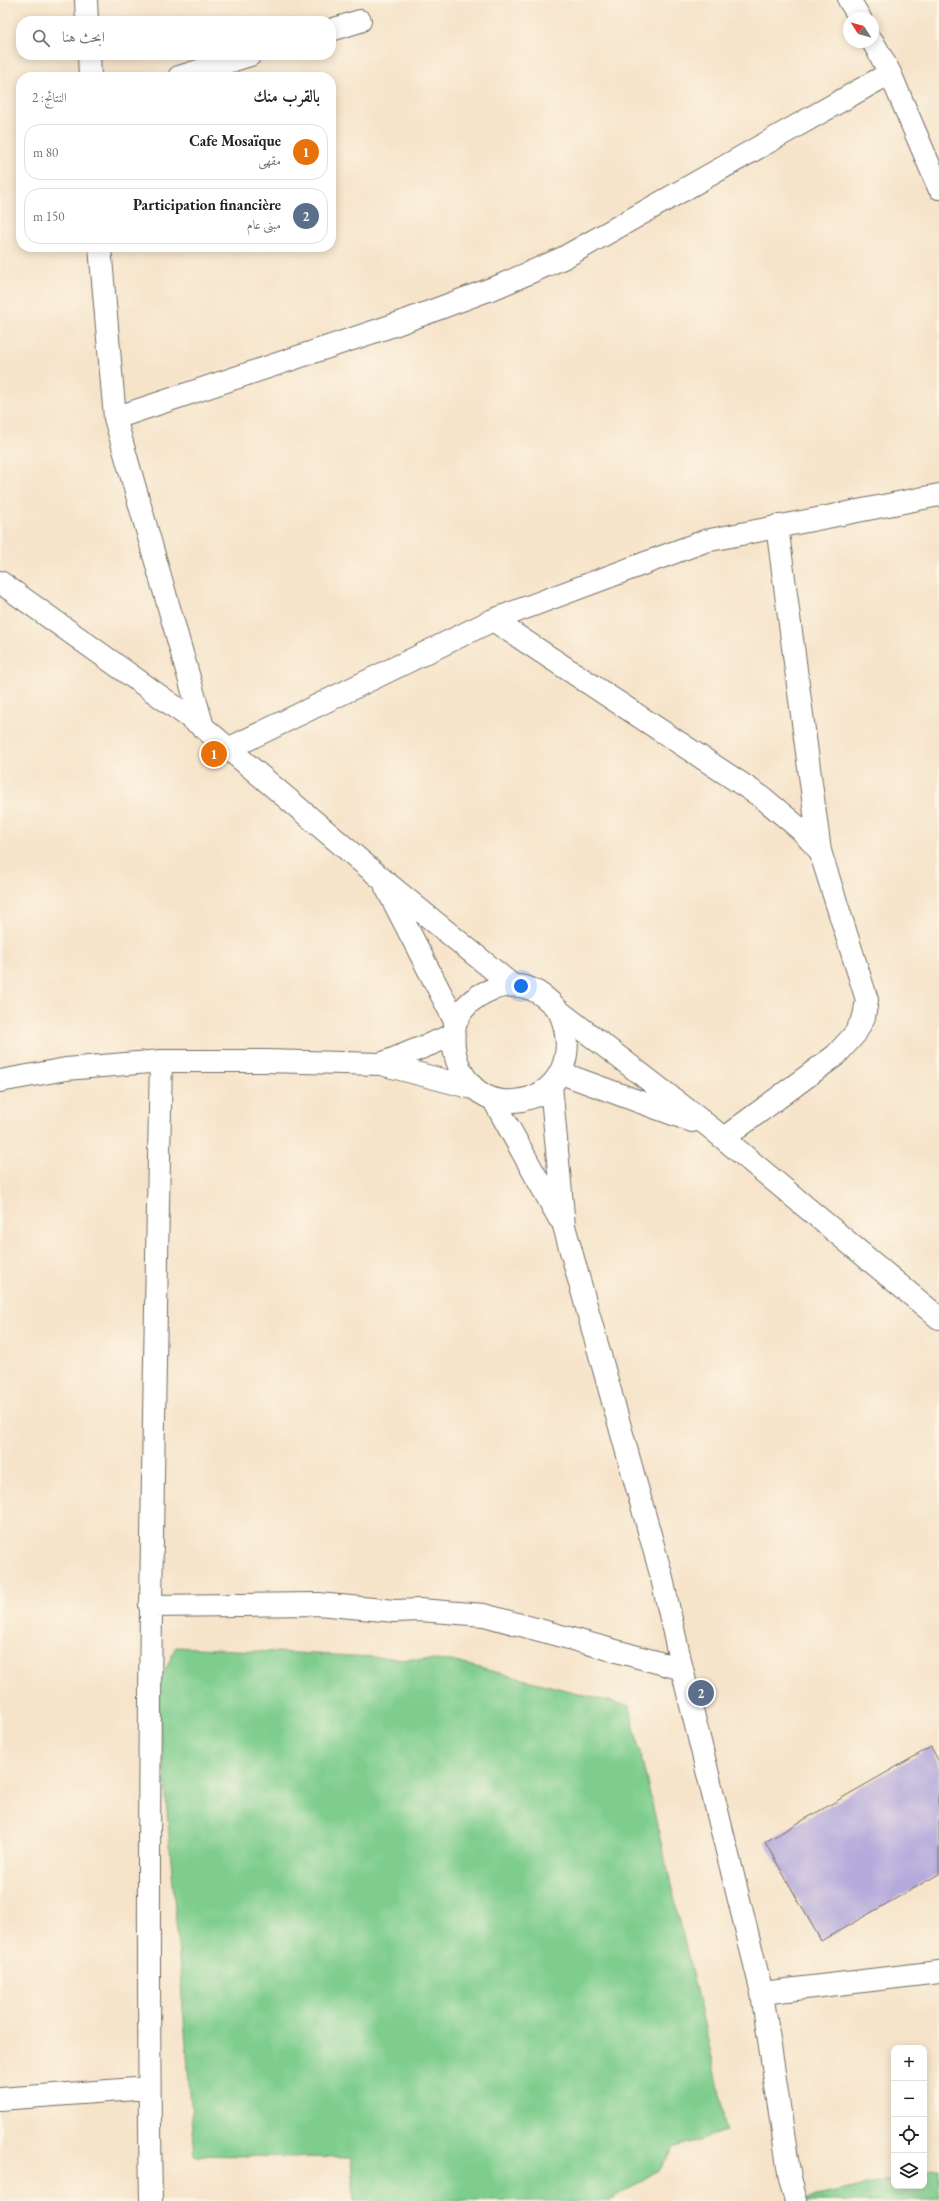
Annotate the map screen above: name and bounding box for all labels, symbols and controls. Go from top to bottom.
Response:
north arrow [843,12,879,48]
search box [16,16,336,60]
icon: search [30,27,52,49]
text: ابحث هنا [62,27,105,46]
text: بالقرب منك [253,85,320,107]
text: النتائج: 2 [32,89,67,106]
text: Cafe Mosaïque [189,131,281,150]
text: 80 m [33,144,58,161]
text: 1 [303,144,309,161]
text: مقهى [258,152,281,169]
text: Participation financière [133,195,281,214]
text: 150 m [33,208,64,225]
text: 2 [303,208,309,225]
text: مبنى عام [247,216,281,233]
pin: 1 [201,739,227,769]
your location [511,976,531,996]
pin: 2 [688,1678,714,1708]
map controls [891,2045,927,2189]
button: + [891,2045,927,2081]
button: − [891,2081,927,2117]
button: locate [891,2117,927,2153]
button: layers [891,2153,927,2189]

